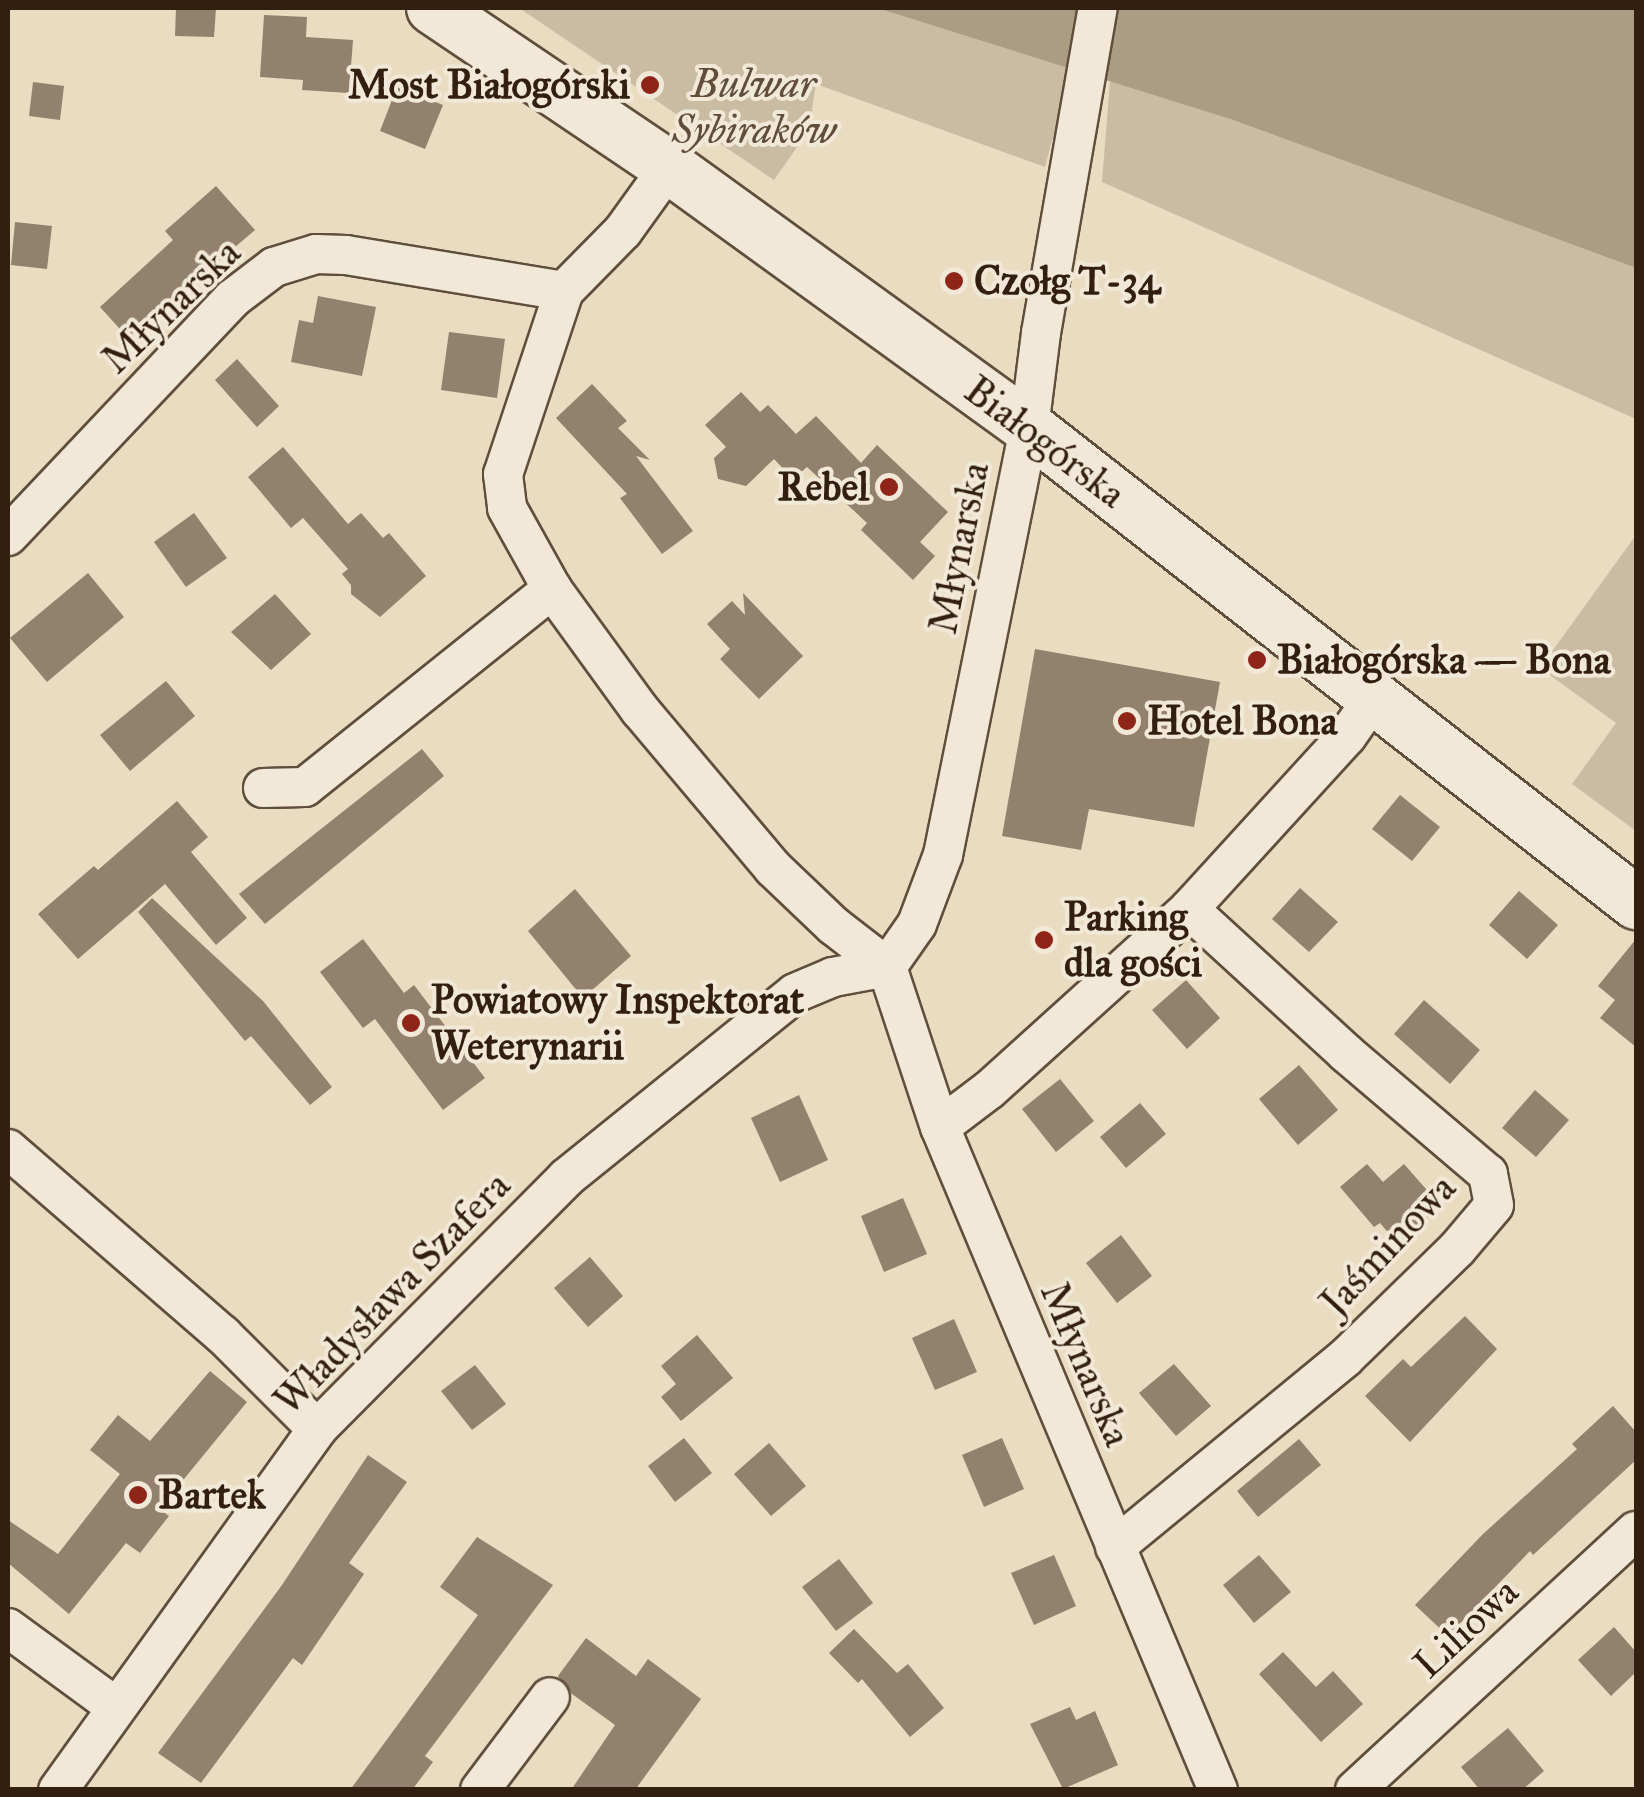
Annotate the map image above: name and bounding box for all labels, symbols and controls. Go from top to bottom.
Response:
park label: Bulwar Sybiraków [672,60,836,154]
place label: Most Białogórski [348,61,630,109]
marker: Most Białogórski [639,74,661,96]
street label: Młynarska [92,228,250,384]
place label: Czołg T-34 [974,257,1160,305]
marker: Czołg T-34 [943,270,965,292]
street label: Białogórska [955,366,1135,518]
street label: Młynarska [919,458,999,638]
place label: Rebel [778,463,869,511]
marker: Rebel [878,476,900,498]
place label: Białogórska — Bona [1277,636,1611,684]
marker: Białogórska — Bona [1246,649,1268,671]
place label: Hotel Bona [1147,697,1337,745]
marker: Hotel Bona [1116,710,1138,732]
place label: Parking dla gości [1064,893,1202,987]
marker: Parking dla gości [1033,929,1055,951]
place label: Powiatowy Inspektorat Weterynarii [431,976,804,1070]
marker: Powiatowy Inspektorat Weterynarii [400,1012,422,1034]
street label: Władysława Szafera [264,1162,520,1424]
street label: Jaśminowa [1310,1164,1466,1326]
street label: Młynarska [1030,1275,1142,1453]
place label: Bartek [158,1471,266,1519]
marker: Bartek [127,1484,149,1506]
street label: Liliowa [1404,1568,1528,1688]

